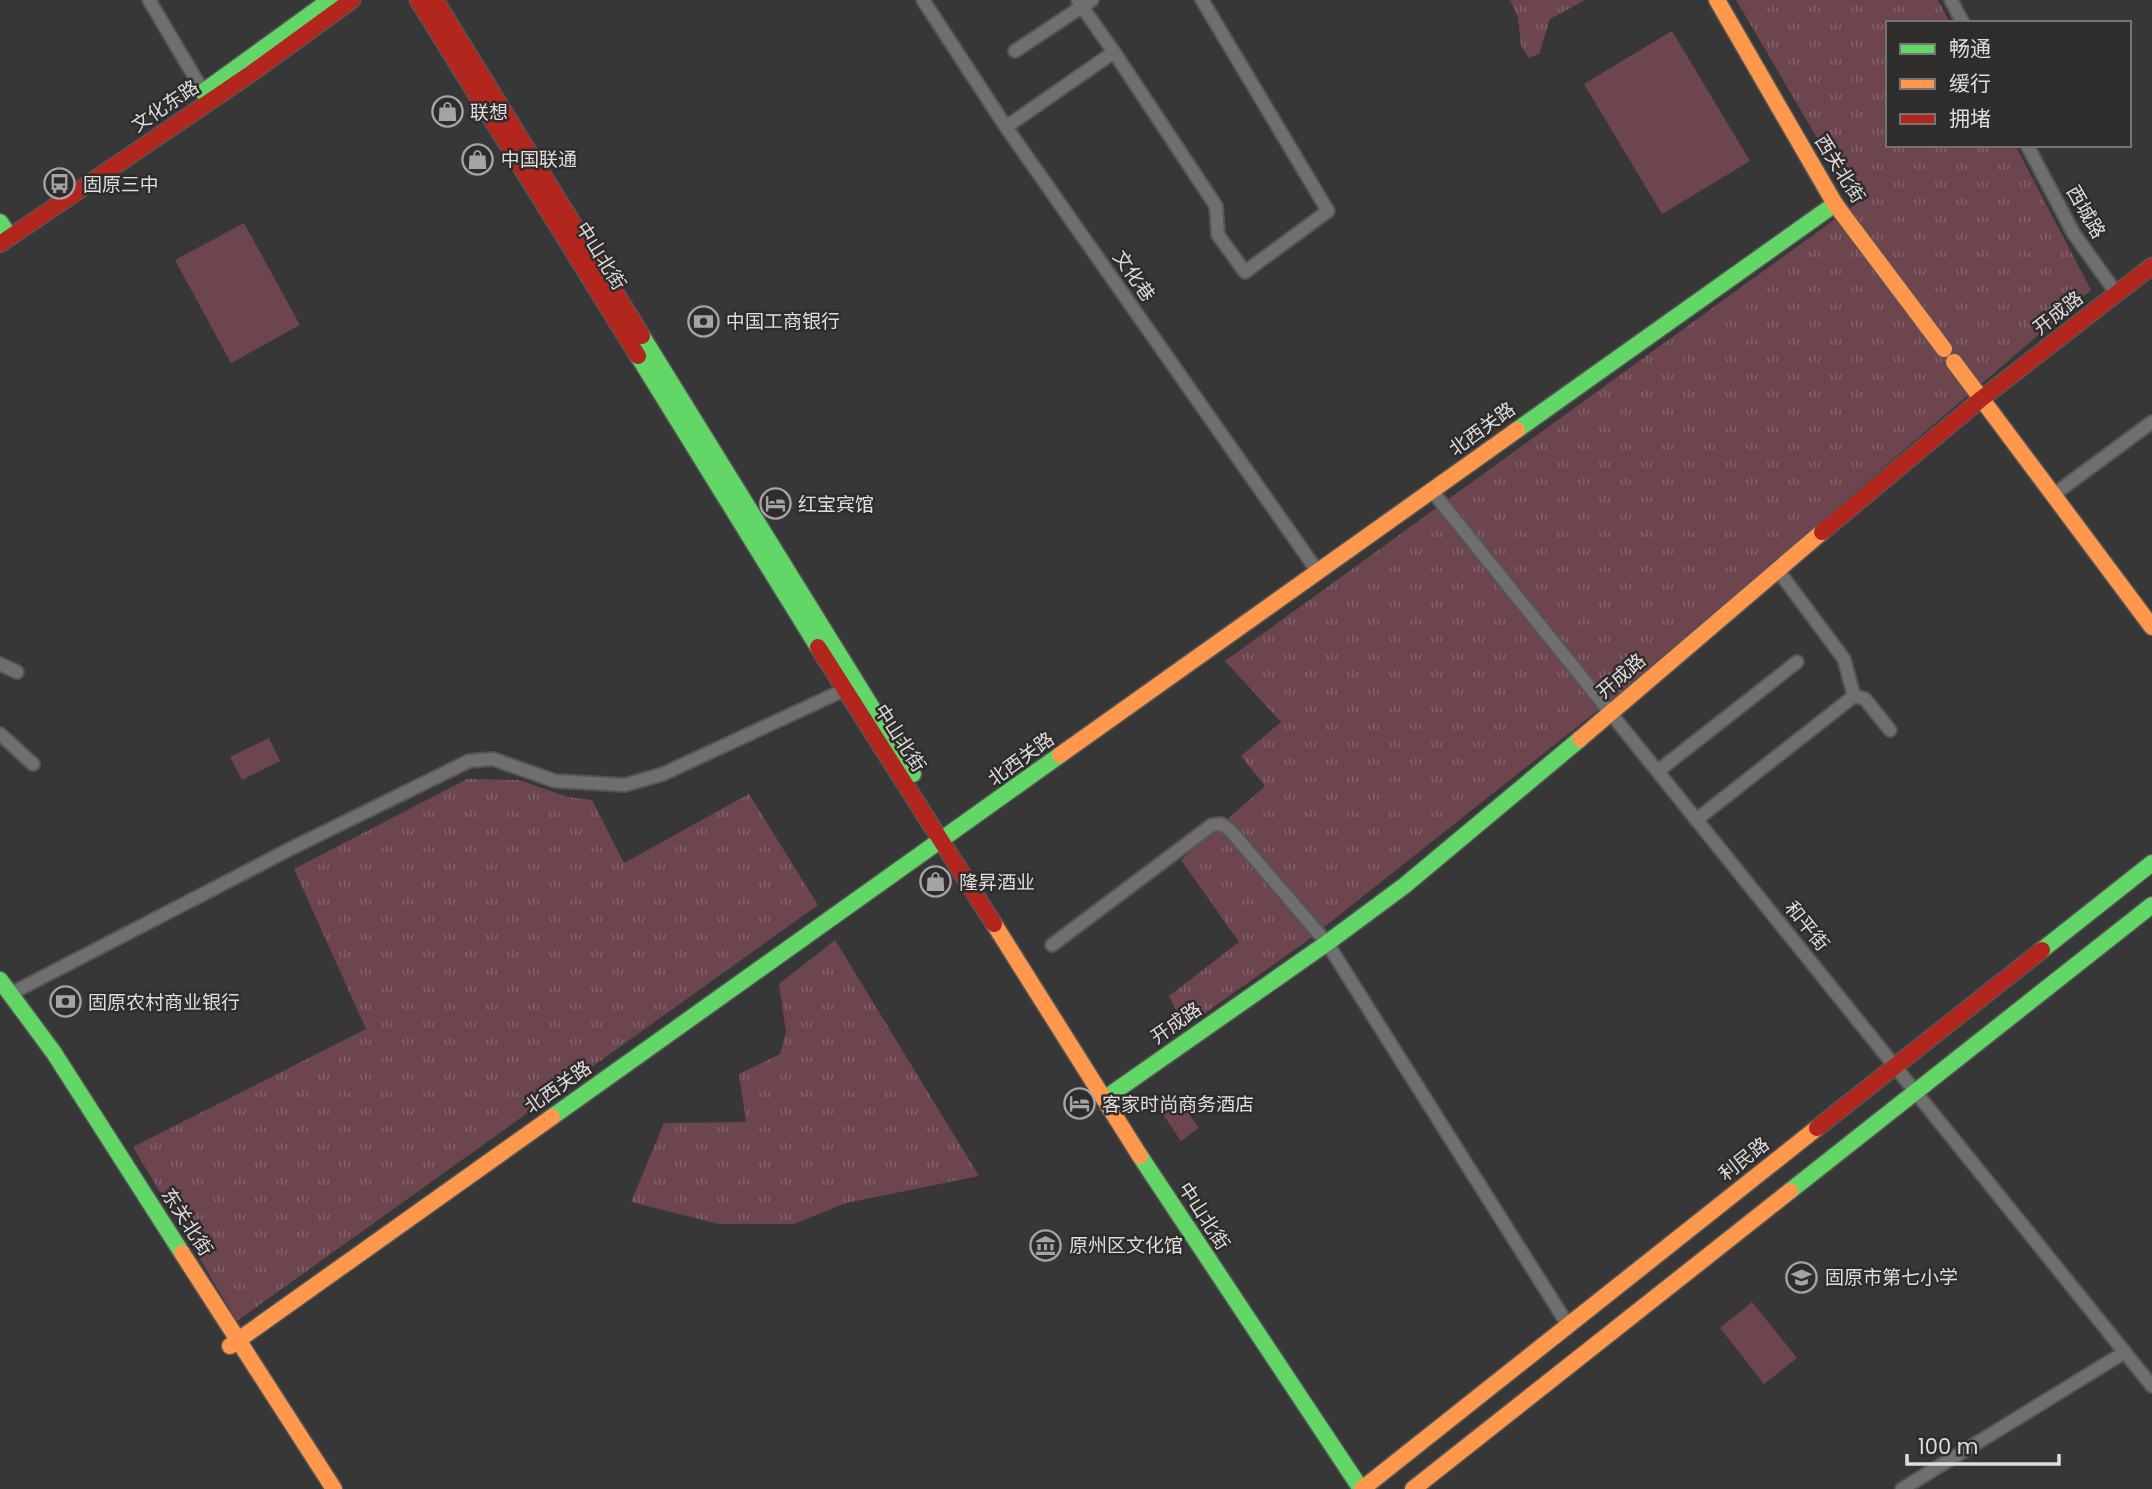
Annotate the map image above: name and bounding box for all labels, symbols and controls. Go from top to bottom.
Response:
legend [1886,21,2131,147]
text: 畅通 [1949,34,1991,63]
text: 缓行 [1949,69,1991,98]
street label: 文化东路 [126,74,204,138]
shop icon: 联想 [430,95,464,129]
place label: 联想 [470,99,508,126]
text: 拥堵 [1949,104,1991,133]
street label: 西关北街 [1808,130,1872,208]
shop icon: 中国联通 [461,142,495,176]
place label: 中国联通 [501,146,577,173]
bus stop icon: 固原三中 [43,167,77,201]
place label: 固原三中 [83,171,159,198]
street label: 西城路 [2060,181,2112,243]
street label: 中山北街 [569,217,633,295]
street label: 文化巷 [1107,245,1161,307]
street label: 开成路 [2027,285,2089,341]
bank icon: 中国工商银行 [686,304,720,338]
place label: 中国工商银行 [726,308,840,335]
street label: 北西关路 [1443,396,1521,462]
hotel icon: 红宝宾馆 [758,487,792,521]
place label: 红宝宾馆 [798,491,874,518]
street label: 开成路 [1591,647,1651,705]
street label: 中山北街 [868,699,932,777]
street label: 北西关路 [982,726,1060,792]
shop icon: 隆昇酒业 [919,865,953,899]
place label: 隆昇酒业 [959,869,1035,896]
street label: 和平街 [1779,895,1835,957]
bank icon: 固原农村商业银行 [48,985,82,1019]
place label: 固原农村商业银行 [88,989,240,1016]
street label: 开成路 [1145,996,1207,1050]
street label: 北西关路 [519,1054,597,1120]
hotel icon: 客家时尚商务酒店 [1062,1087,1096,1121]
place label: 客家时尚商务酒店 [1102,1091,1254,1118]
street label: 利民路 [1713,1131,1775,1187]
street label: 中山北街 [1172,1177,1236,1255]
street label: 东关北街 [155,1183,219,1261]
museum icon: 原州区文化馆 [1029,1228,1063,1262]
place label: 原州区文化馆 [1069,1232,1183,1259]
school or university icon: 固原市第七小学 [1785,1260,1819,1294]
place label: 固原市第七小学 [1825,1264,1958,1291]
scale bar [1907,1422,2059,1466]
text: 100 m [1918,1432,1978,1461]

